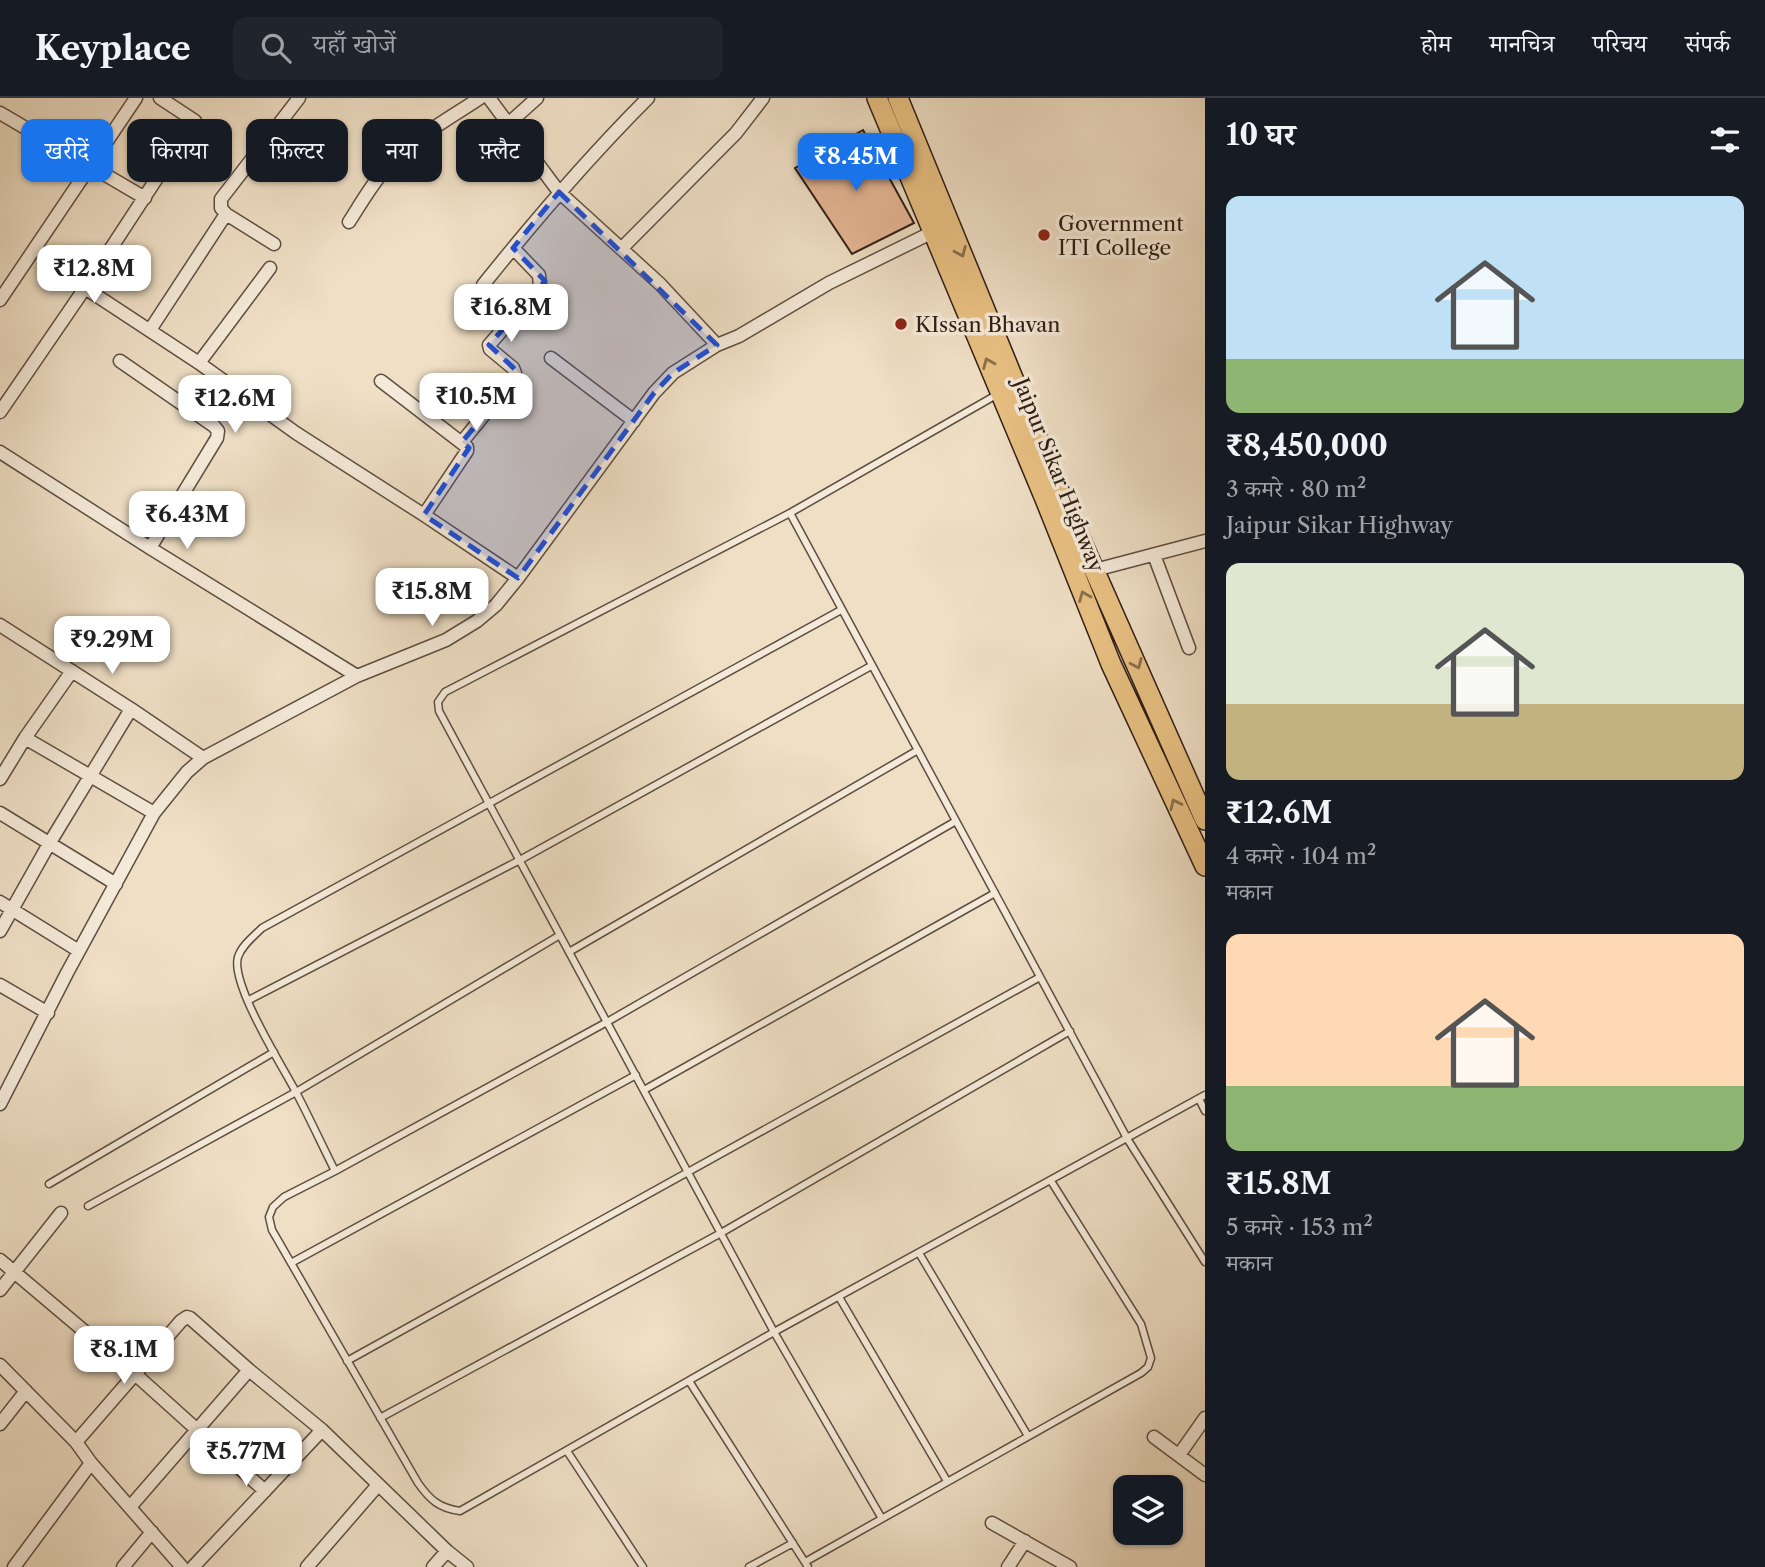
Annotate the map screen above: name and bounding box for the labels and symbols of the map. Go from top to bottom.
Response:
pin: ₹8.45M [799,134,913,193]
place label: Government ITI College [1058,211,1184,260]
marker: Government ITI College [1036,227,1052,243]
one-way arrow [952,245,966,257]
pin: ₹12.8M [37,246,151,305]
pin: ₹16.8M [454,285,568,344]
place label: KIssan Bhavan [915,312,1060,337]
marker: KIssan Bhavan [893,316,909,332]
one-way arrow [982,358,996,370]
street label: Jaipur Sikar Highway [1007,371,1110,576]
pin: ₹10.5M [419,374,533,433]
pin: ₹12.6M [178,376,292,435]
pin: ₹6.43M [130,491,244,551]
pin: ₹15.8M [375,568,489,628]
one-way arrow [1078,591,1092,603]
pin: ₹9.29M [55,616,169,676]
one-way arrow [1128,657,1142,669]
one-way arrow [1170,799,1184,811]
pin: ₹8.1M [75,1326,173,1386]
pin: ₹5.77M [189,1428,303,1488]

